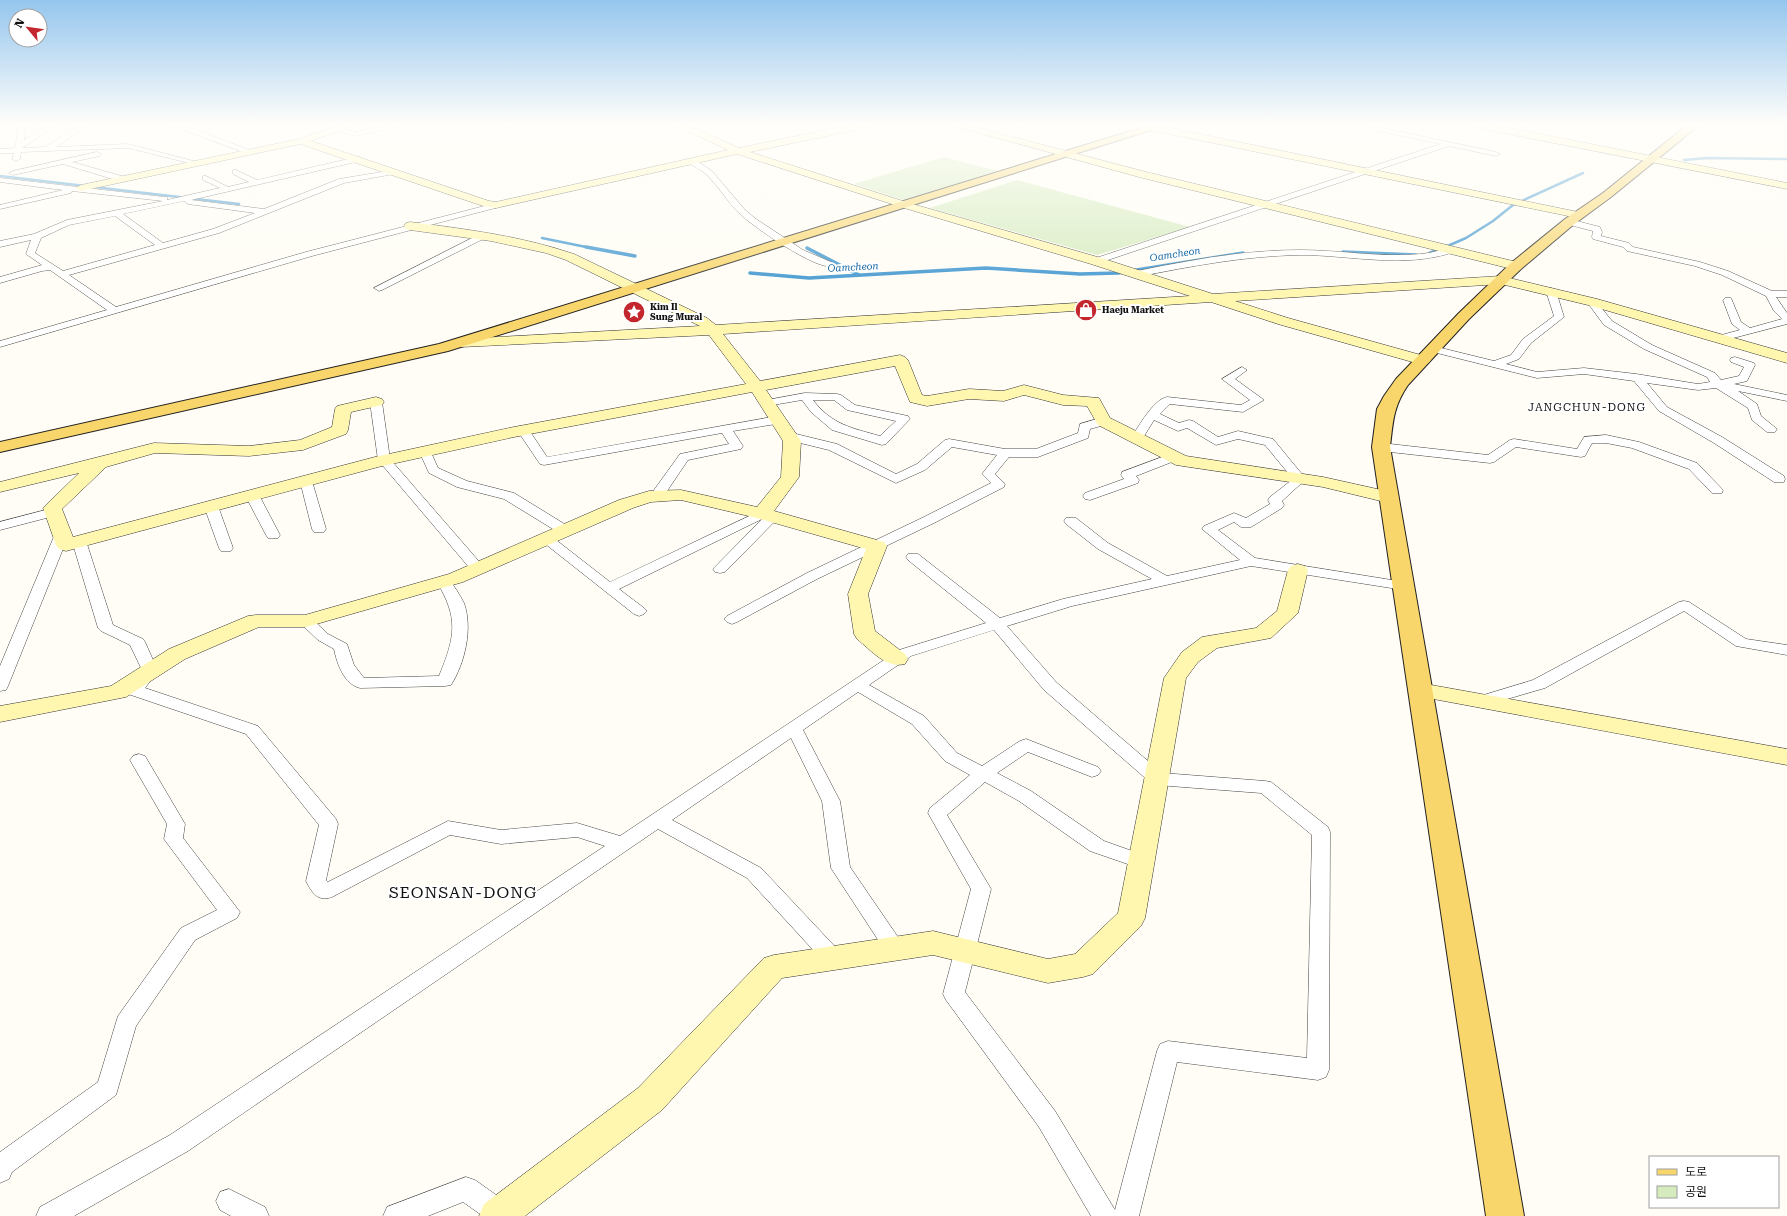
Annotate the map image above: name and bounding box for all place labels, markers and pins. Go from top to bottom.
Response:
shop icon: Haeju Market [1073,297,1099,323]
place icon: Kim Il Sung Mural [621,299,647,325]
place label: Kim Il Sung Mural [650,302,702,322]
place label: Haeju Market [1102,305,1164,315]

